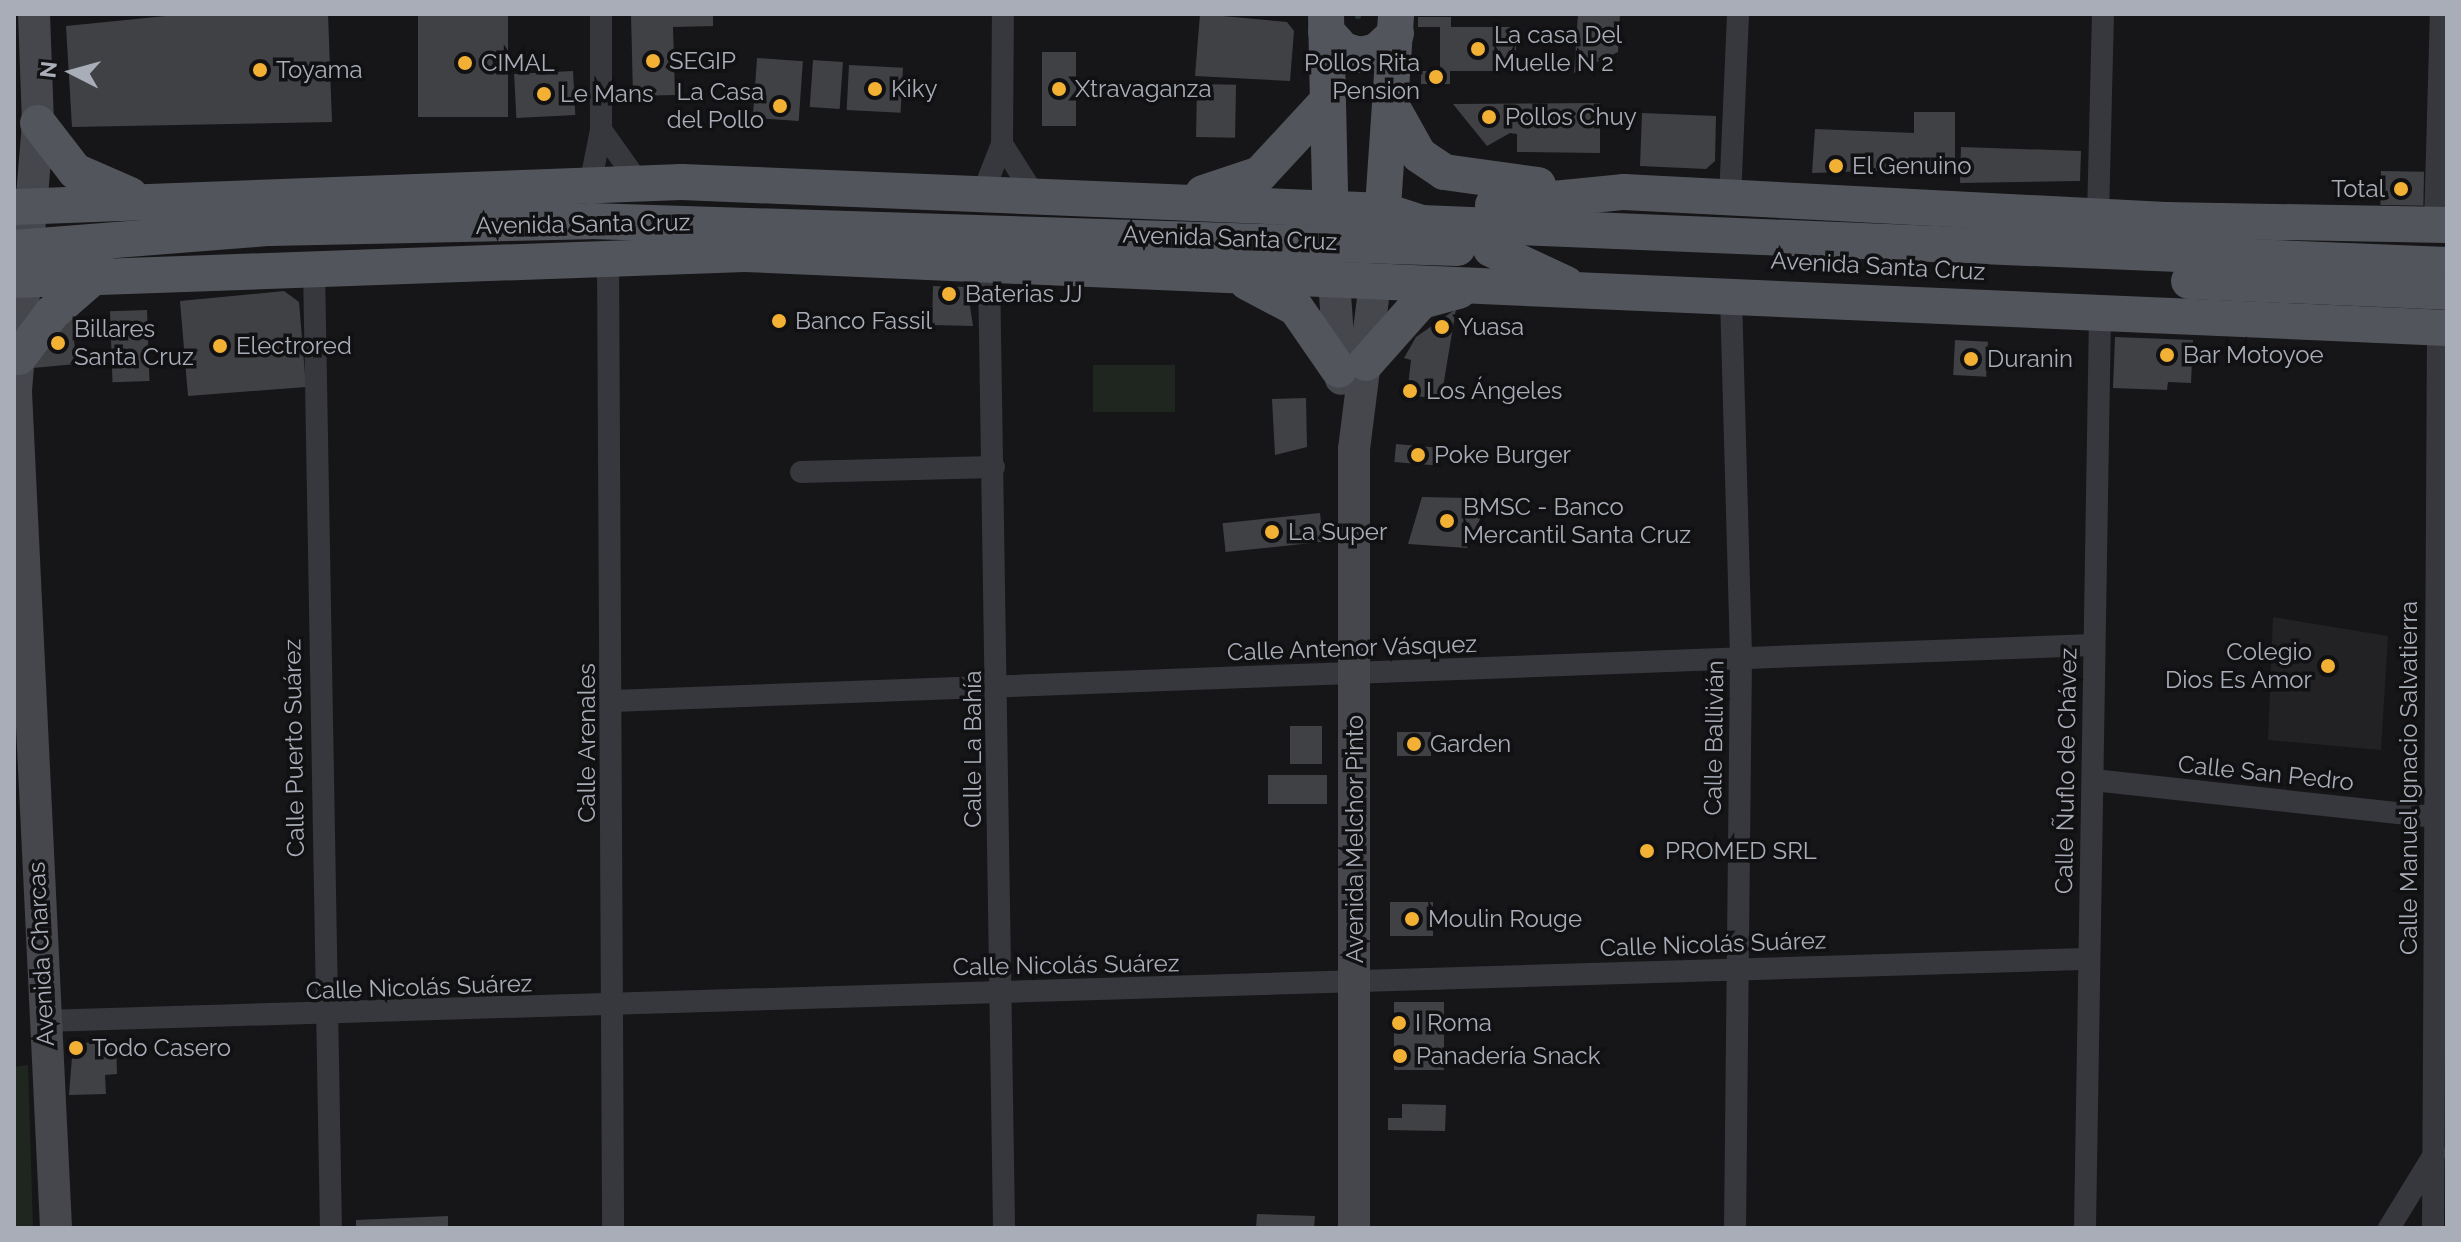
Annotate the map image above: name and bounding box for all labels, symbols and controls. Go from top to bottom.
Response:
place label: La casa Del Muelle N 2 [1494,21,1622,77]
north arrow [32,32,112,112]
marker: La casa Del Muelle N 2 [1469,40,1487,58]
place label: SEGIP [669,47,736,75]
place label: CIMAL [481,49,555,77]
place label: Pollos Rita Pension [1304,49,1420,105]
marker: SEGIP [644,52,662,70]
marker: CIMAL [456,54,474,72]
place label: Toyama [276,56,363,84]
text: N [34,60,62,79]
marker: Toyama [251,61,269,79]
marker: Pollos Rita Pension [1427,68,1445,86]
place label: Kiky [891,75,937,103]
place label: Xtravaganza [1075,75,1211,103]
place label: La Casa del Pollo [666,78,764,134]
place label: Le Mans [560,80,654,108]
marker: Kiky [866,80,884,98]
marker: Xtravaganza [1050,80,1068,98]
marker: Le Mans [535,85,553,103]
marker: La Casa del Pollo [771,97,789,115]
place label: Pollos Chuy [1505,103,1637,131]
marker: Pollos Chuy [1480,108,1498,126]
place label: El Genuino [1852,152,1972,180]
marker: El Genuino [1827,157,1845,175]
place label: Total [2331,175,2385,203]
marker: Total [2392,180,2410,198]
street label: Avenida Santa Cruz [475,208,691,240]
street label: Avenida Santa Cruz [1122,220,1338,256]
street label: Avenida Santa Cruz [1770,246,1986,286]
place label: Baterias JJ [965,280,1083,308]
marker: Baterias JJ [940,285,958,303]
place label: Banco Fassil [795,307,932,335]
marker: Banco Fassil [770,312,788,330]
place label: Yuasa [1458,313,1524,341]
place label: Billares Santa Cruz [74,315,194,371]
marker: Yuasa [1433,318,1451,336]
place label: Electrored [236,332,352,360]
marker: Billares Santa Cruz [49,334,67,352]
marker: Electrored [211,337,229,355]
place label: Bar Motoyoe [2183,341,2324,369]
place label: Duranin [1987,345,2073,373]
marker: Bar Motoyoe [2158,346,2176,364]
marker: Duranin [1962,350,1980,368]
place label: Los Ángeles [1426,377,1563,405]
marker: Los Ángeles [1401,382,1419,400]
place label: Poke Burger [1434,441,1571,469]
marker: Poke Burger [1409,446,1427,464]
place label: BMSC - Banco Mercantil Santa Cruz [1463,493,1692,549]
marker: BMSC - Banco Mercantil Santa Cruz [1438,512,1456,530]
place label: La Super [1288,518,1387,546]
marker: La Super [1263,523,1281,541]
street label: Calle Manuel Ignacio Salvatierra [2395,601,2423,955]
street label: Calle Antenor Vásquez [1225,629,1479,667]
place label: Colegio Dios Es Amor [2164,638,2312,694]
street label: Calle Puerto Suárez [278,639,310,857]
street label: Calle Ñuflo de Chávez [2049,648,2083,894]
marker: Colegio Dios Es Amor [2319,657,2337,675]
street label: Calle Ballivián [1698,660,1730,816]
street label: Calle Arenales [573,663,601,823]
street label: Calle La Bahía [959,670,987,828]
street label: Avenida Melchor Pinto [1341,715,1369,963]
place label: Garden [1430,730,1511,758]
marker: Garden [1405,735,1423,753]
street label: Calle San Pedro [2177,749,2355,797]
place label: PROMED SRL [1665,837,1817,865]
marker: PROMED SRL [1636,840,1658,862]
street label: Avenida Charcas [22,861,60,1047]
place label: Moulin Rouge [1428,905,1582,933]
marker: Moulin Rouge [1403,910,1421,928]
street label: Calle Nicolás Suárez [1599,926,1827,962]
street label: Calle Nicolás Suárez [952,949,1180,981]
street label: Calle Nicolás Suárez [305,969,533,1005]
place label: I Roma [1415,1009,1492,1037]
marker: I Roma [1390,1014,1408,1032]
place label: Todo Casero [92,1034,231,1062]
marker: Todo Casero [67,1039,85,1057]
place label: Panadería Snack [1416,1042,1600,1070]
marker: Panadería Snack [1391,1047,1409,1065]

